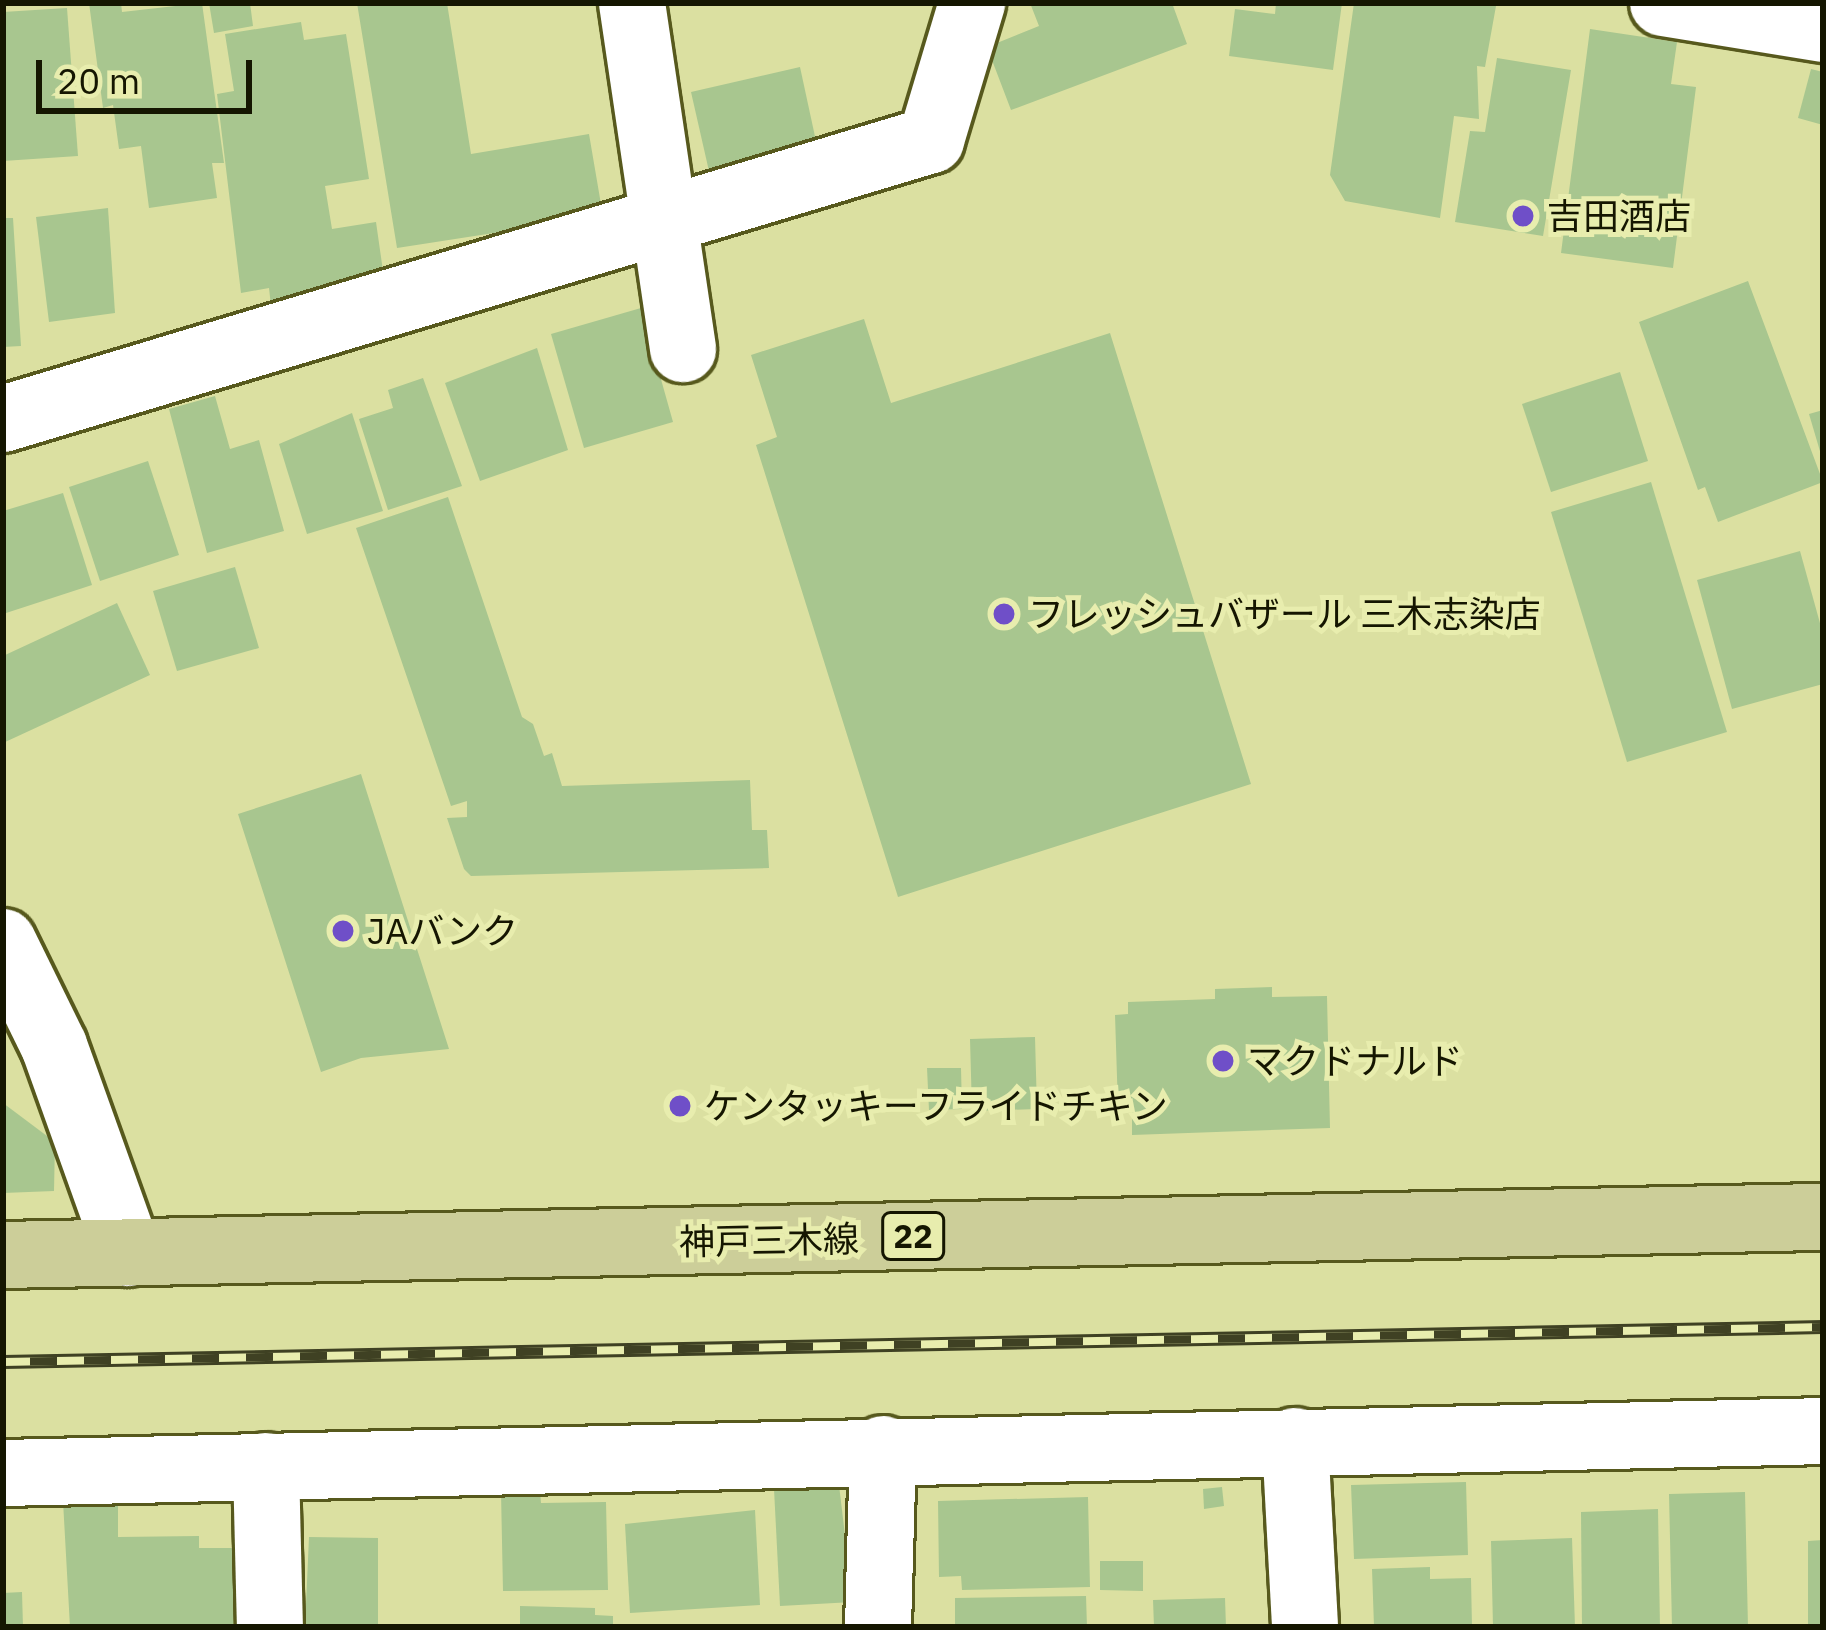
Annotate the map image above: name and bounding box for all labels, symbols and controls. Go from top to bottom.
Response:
scale bar [42,36,258,110]
text: 20 m [57,57,140,104]
place label: 吉田酒店 [1547,194,1691,238]
marker: 吉田酒店 [1510,203,1536,229]
place label: フレッシュバザール 三木志染店 [1028,592,1540,636]
marker: フレッシュバザール 三木志染店 [991,601,1017,627]
place label: JAバンク [367,909,516,953]
marker: JAバンク [330,918,356,944]
place label: マクドナルド [1247,1039,1463,1083]
marker: マクドナルド [1210,1048,1236,1074]
place label: ケンタッキーフライドチキン [704,1084,1172,1128]
marker: ケンタッキーフライドチキン [667,1093,693,1119]
road number: 22 [880,1209,946,1263]
street label: 神戸三木線 [679,1217,859,1263]

